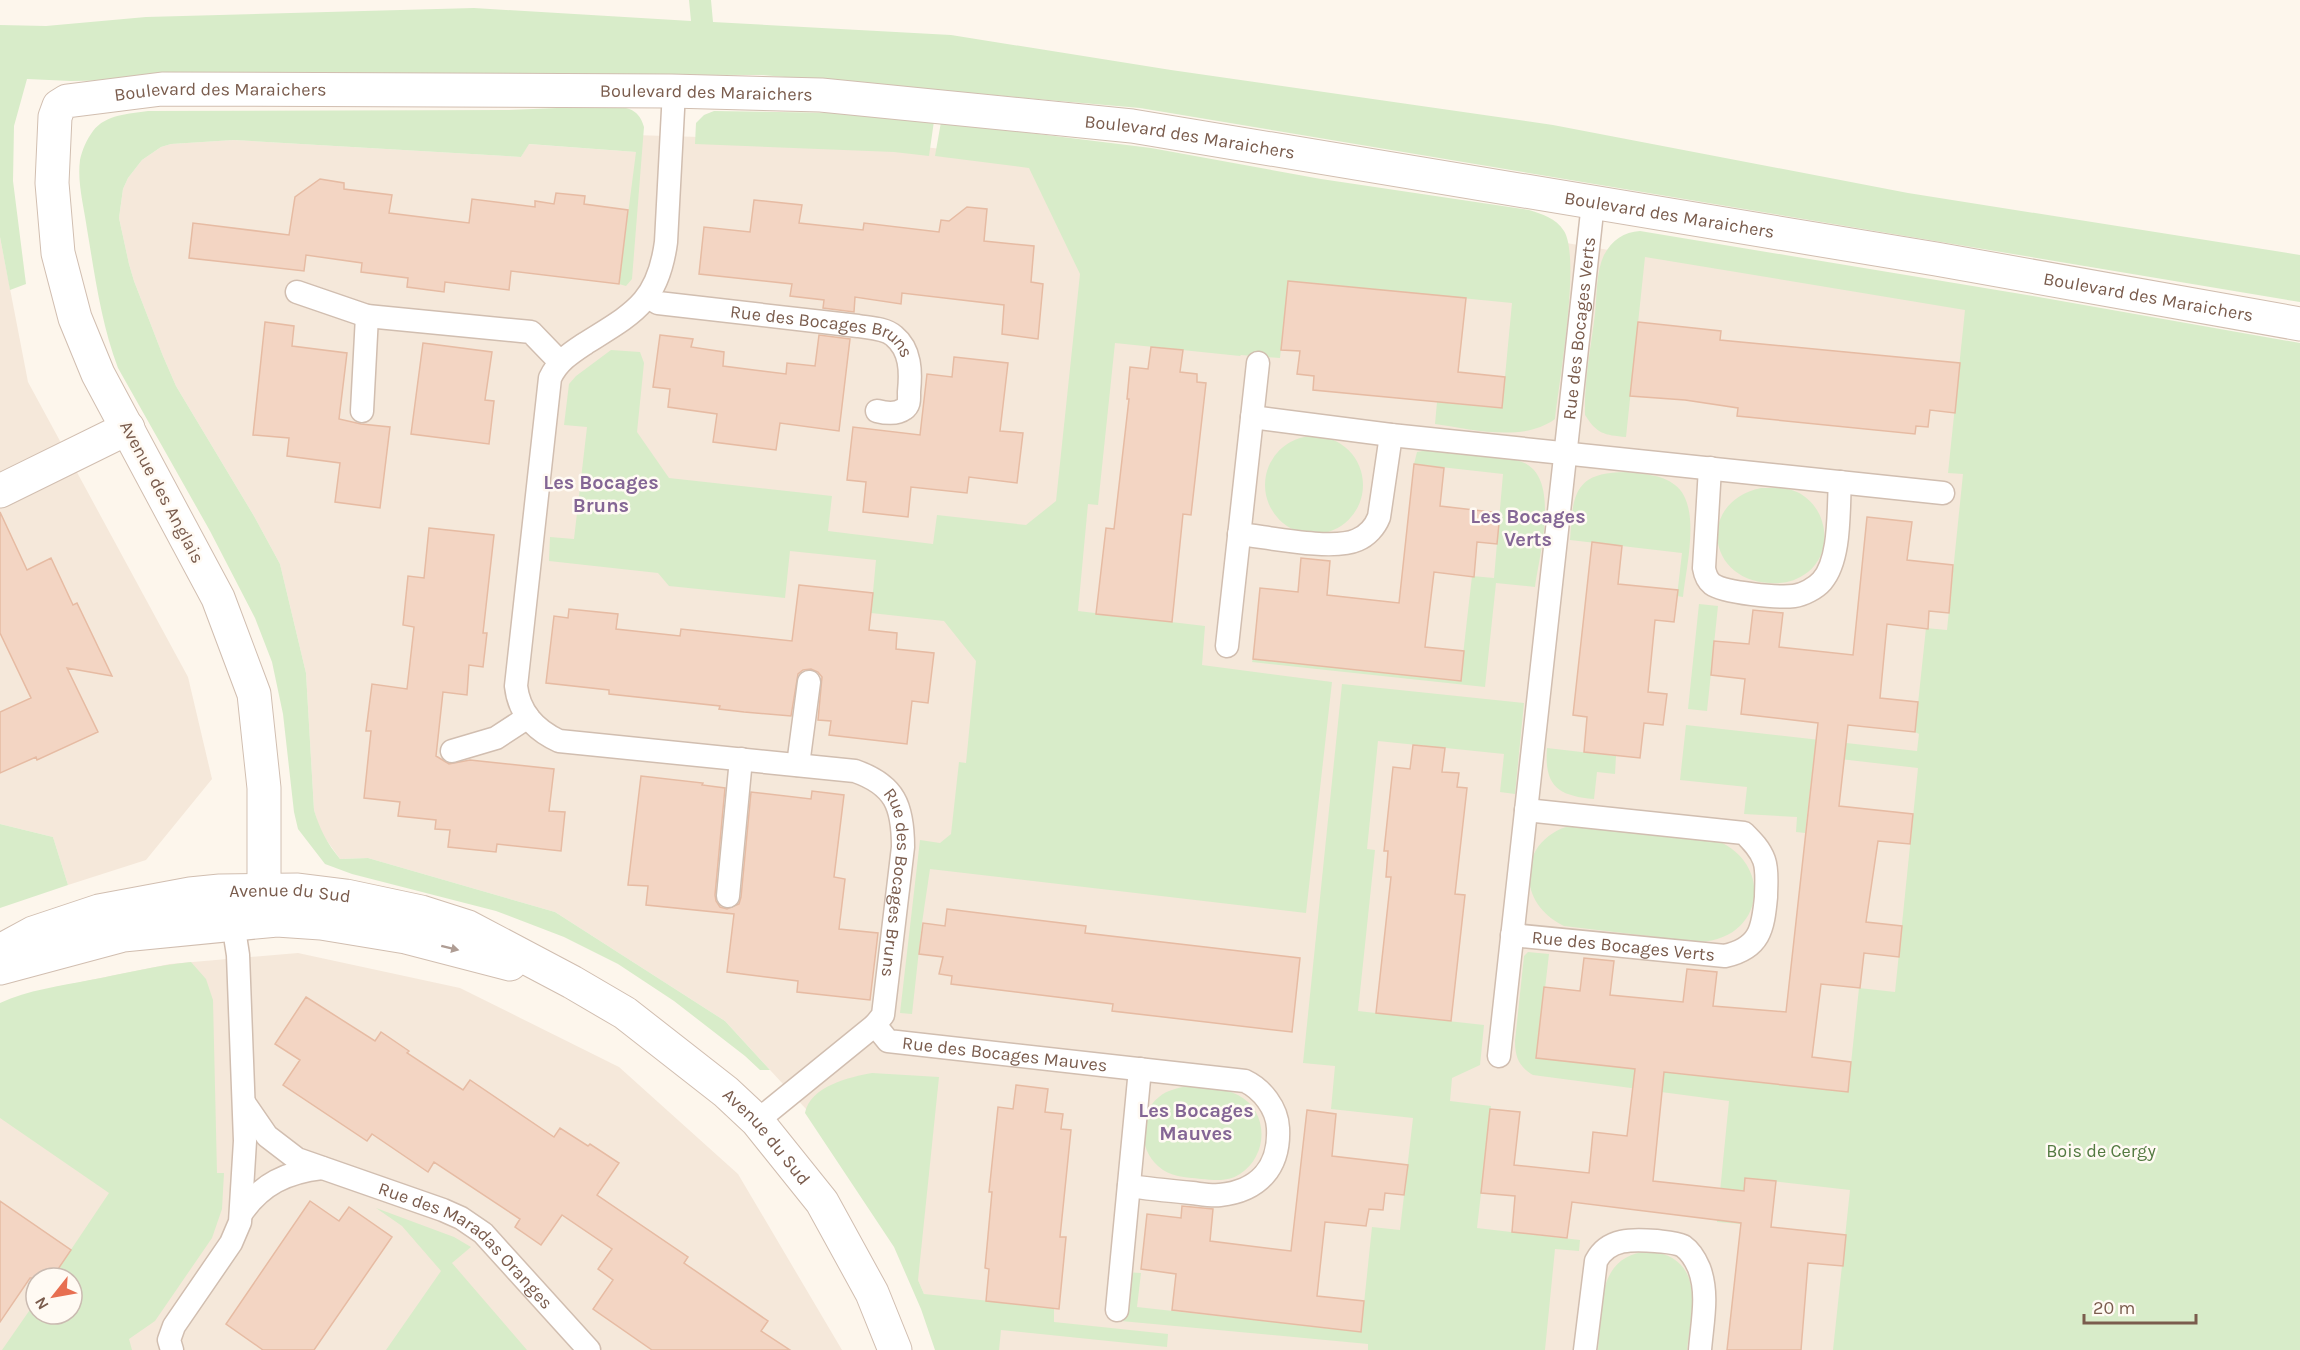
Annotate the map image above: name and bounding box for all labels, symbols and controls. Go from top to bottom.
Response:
street label: Boulevard des Maraichers [113,78,327,106]
street label: Boulevard des Maraichers [600,80,813,106]
street label: Boulevard des Maraichers [1083,110,1297,164]
street label: Boulevard des Maraichers [1563,187,1776,243]
street label: Rue des Bocages Verts [1558,236,1600,421]
street label: Boulevard des Maraichers [2042,267,2255,326]
street label: Rue des Bocages Bruns [729,300,918,361]
street label: Avenue des Anglais [115,417,209,567]
district label: Les Bocages Bruns [543,471,659,517]
district label: Les Bocages Verts [1470,505,1586,551]
street label: Rue des Bocages Bruns [877,783,914,978]
street label: Avenue du Sud [229,878,352,907]
street label: Rue des Bocages Verts [1531,926,1716,966]
one-way arrow [441,943,459,953]
street label: Rue des Bocages Mauves [901,1032,1108,1076]
street label: Avenue du Sud [718,1084,815,1189]
district label: Les Bocages Mauves [1138,1099,1254,1145]
park label: Bois de Cergy [2046,1140,2156,1162]
street label: Rue des Maradas Oranges [375,1177,558,1314]
north arrow [24,1266,84,1326]
scale bar [2084,1287,2196,1325]
text: N [30,1294,53,1313]
text: 20 m [2093,1297,2135,1319]

